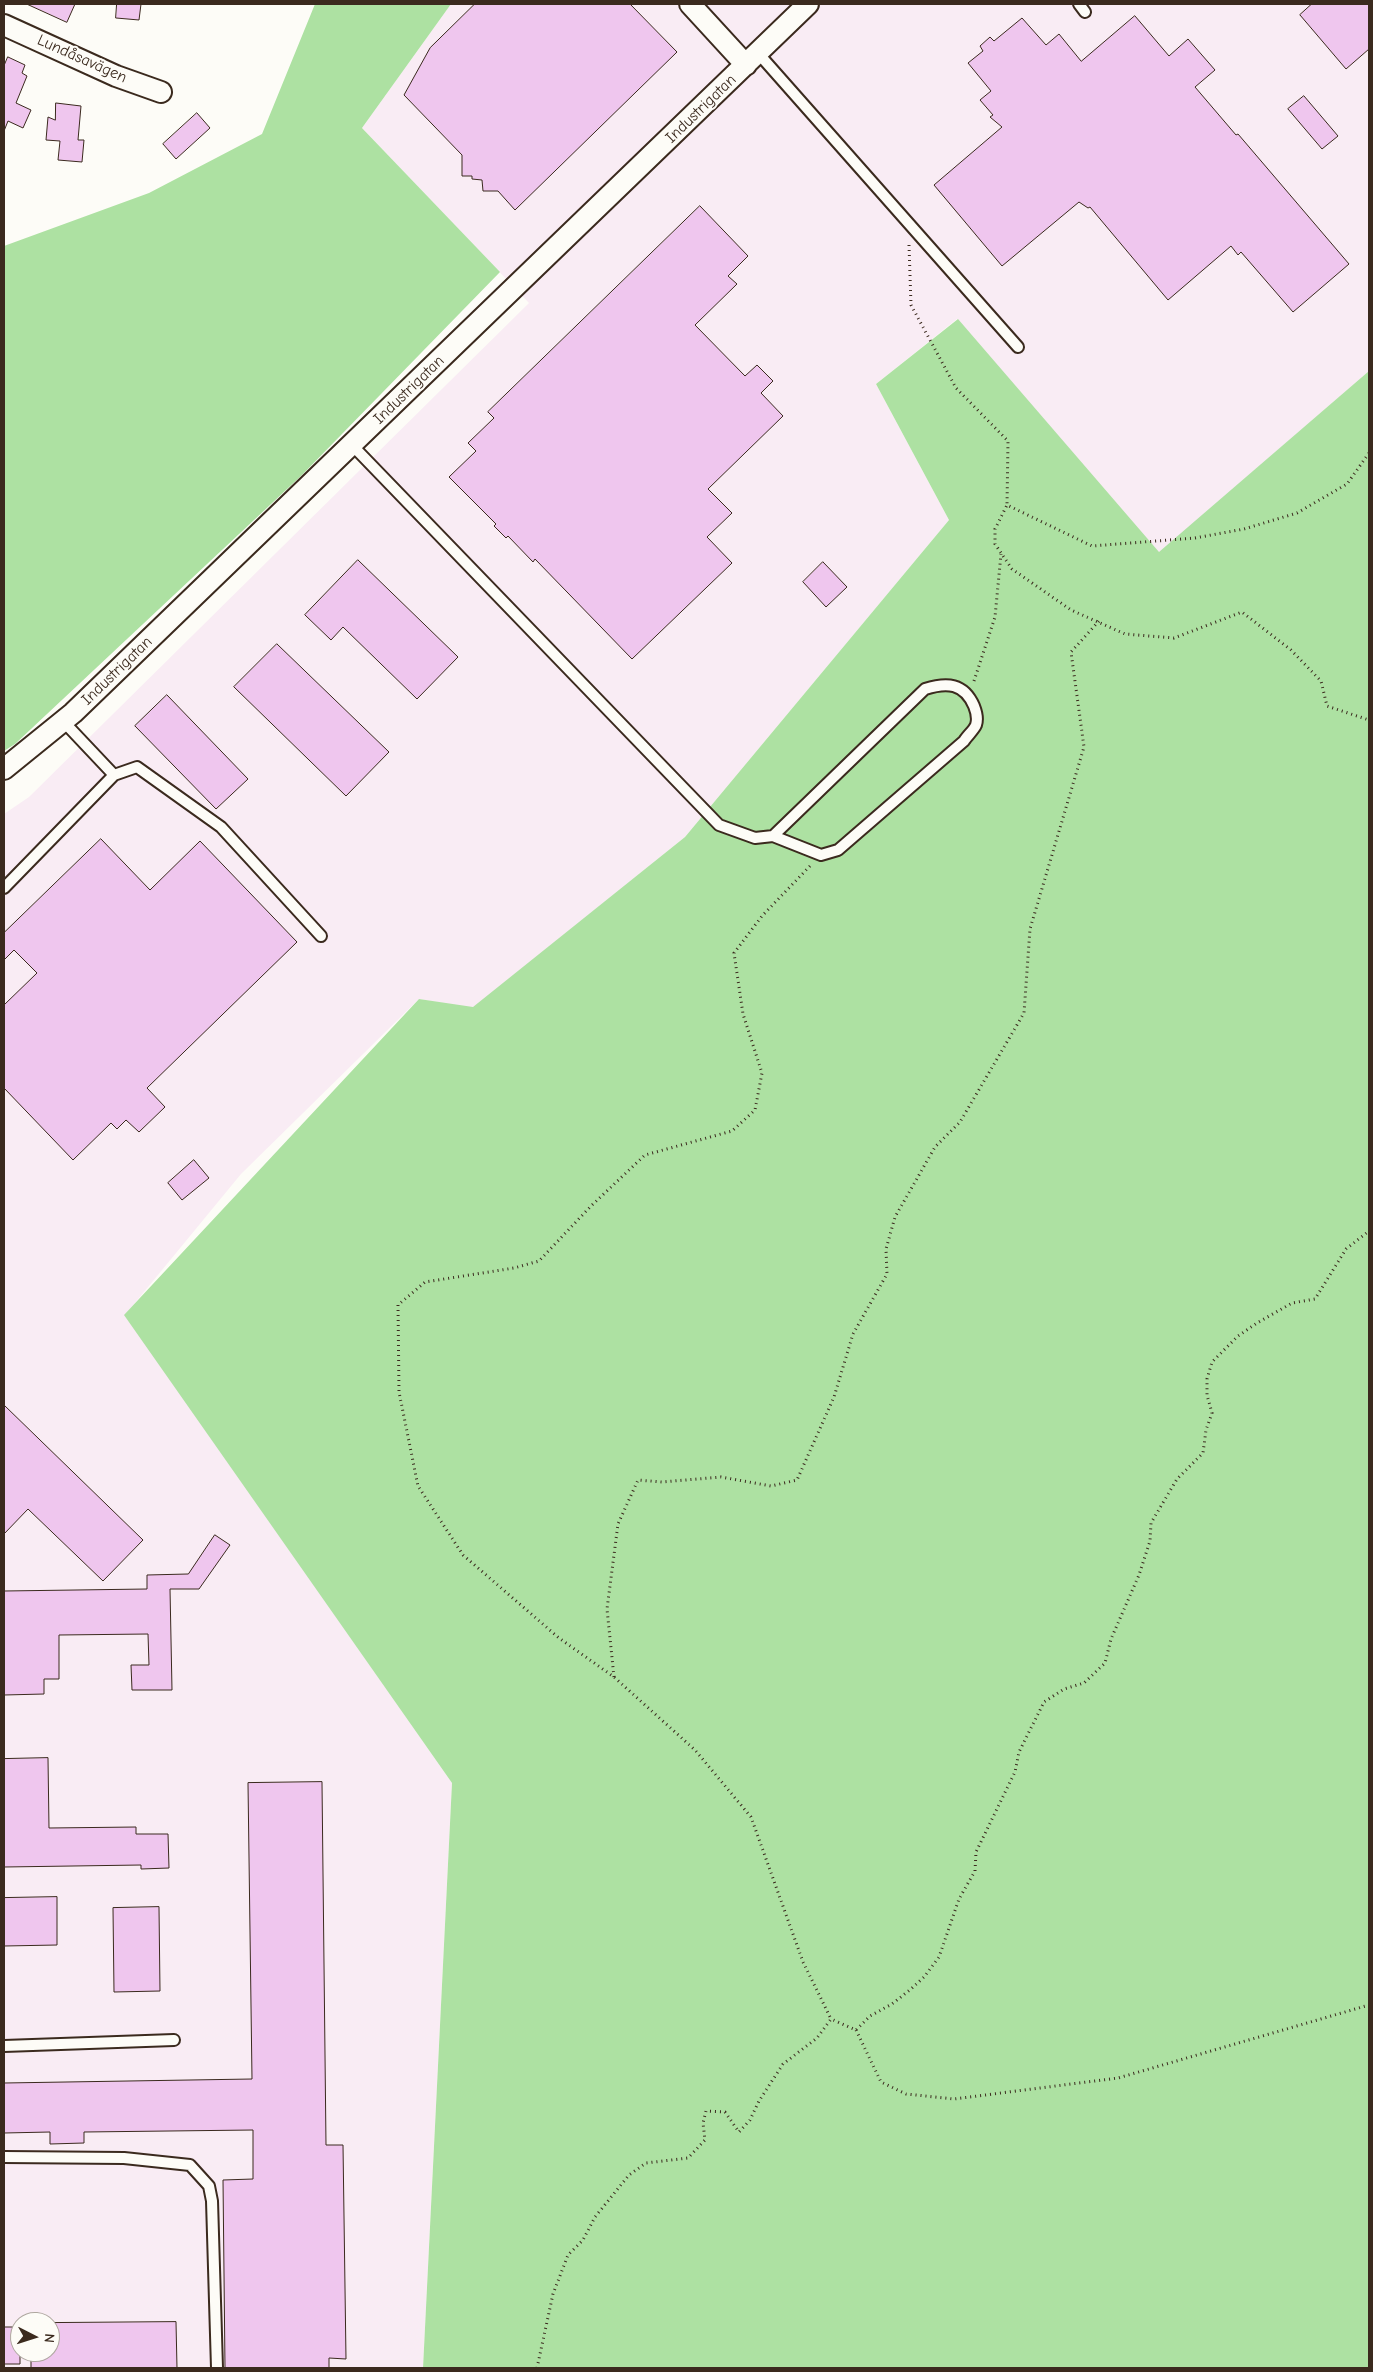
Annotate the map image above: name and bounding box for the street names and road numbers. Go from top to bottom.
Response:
street label: Lundåsavägen [34,31,130,87]
street label: Industrigatan [662,71,740,147]
street label: Industrigatan [370,352,448,428]
street label: Industrigatan [78,633,156,709]

